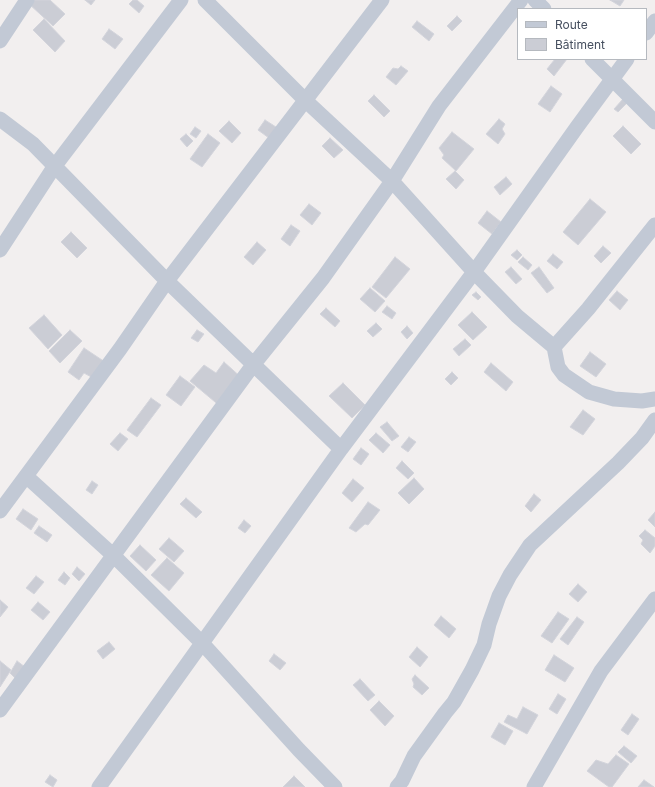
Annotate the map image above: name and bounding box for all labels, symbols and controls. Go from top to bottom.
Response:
legend [517,8,647,60]
text: Route [555,17,588,32]
text: Bâtiment [555,37,605,52]

